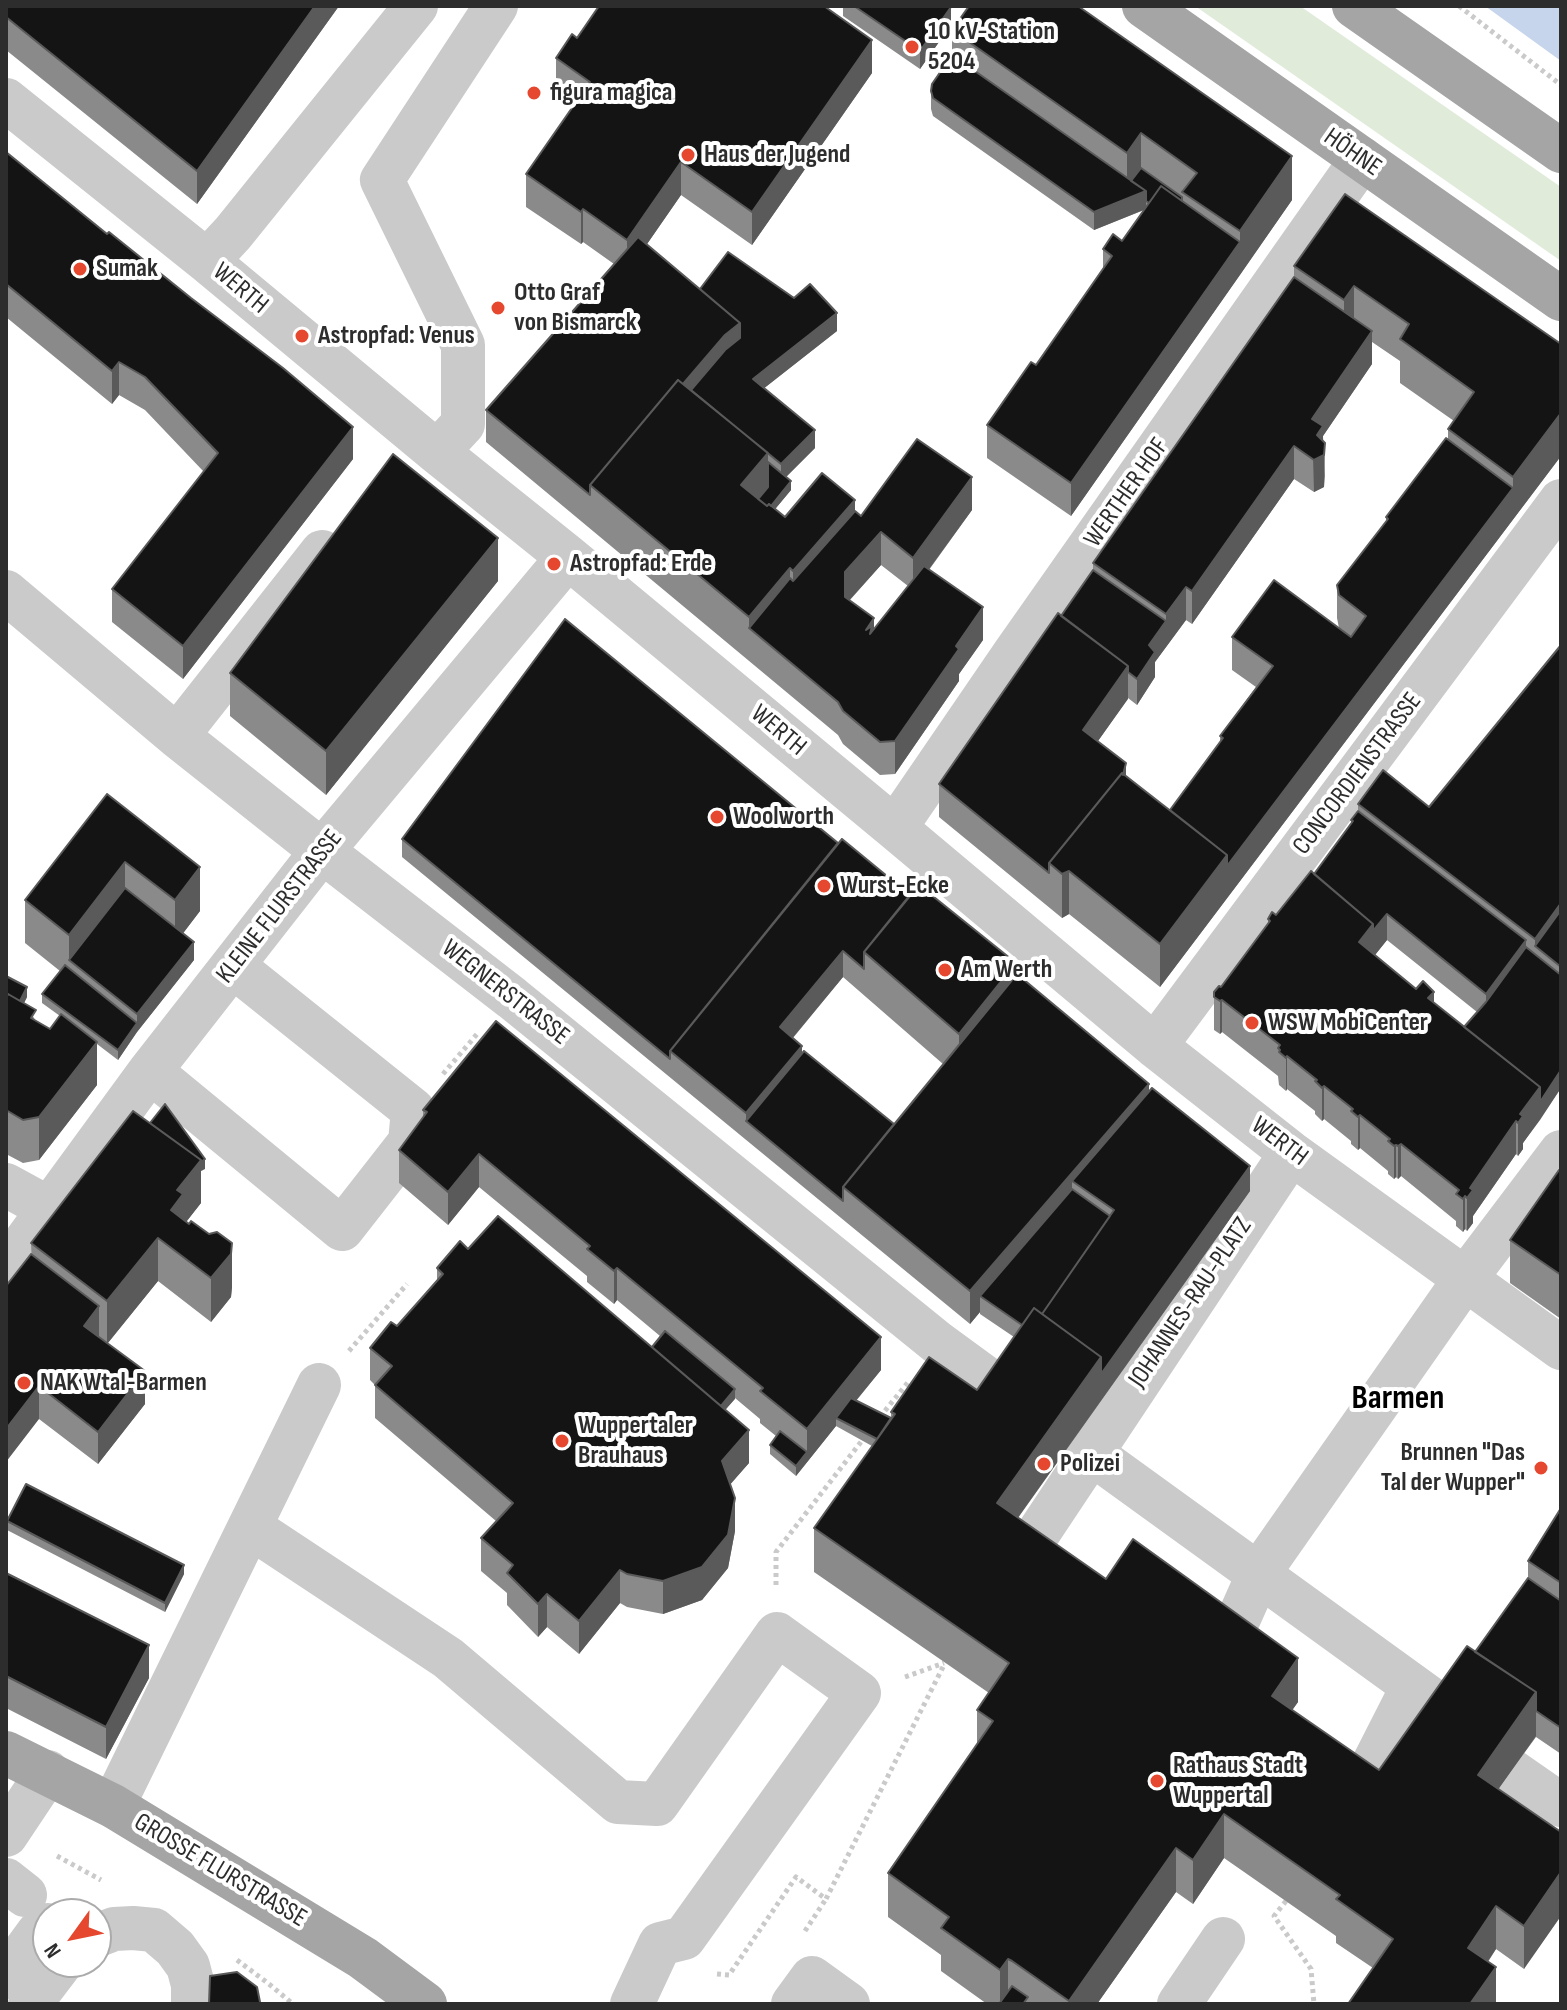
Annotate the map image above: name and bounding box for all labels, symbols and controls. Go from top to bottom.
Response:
place label: 10 kV-Station 5204 [928,16,1055,78]
marker: 10 kV-Station 5204 [903,38,921,56]
place label: figura magica [550,77,672,109]
marker: figura magica [525,84,543,102]
street label: HÖHNE [1317,122,1387,184]
place label: Haus der Jugend [704,139,850,171]
marker: Haus der Jugend [679,146,697,164]
place label: Sumak [96,253,158,285]
street label: WERTH [206,257,274,321]
marker: Sumak [71,260,89,278]
place label: Otto Graf von Bismarck [514,277,637,338]
marker: Otto Graf von Bismarck [489,299,507,317]
place label: Astropfad: Venus [318,320,475,352]
marker: Astropfad: Venus [293,327,311,345]
street label: WERTHER HOF [1078,432,1176,554]
place label: Astropfad: Erde [570,548,712,580]
marker: Astropfad: Erde [545,555,563,573]
street label: CONCORDIENSTRASSE [1287,687,1429,861]
street label: WERTH [744,699,812,763]
place label: Woolworth [733,801,834,833]
marker: Woolworth [708,808,726,826]
street label: KLEINE FLURSTRASSE [210,824,350,990]
place label: Wurst-Ecke [840,870,949,902]
marker: Wurst-Ecke [815,877,833,895]
street label: WEGNERSTRASSE [435,934,575,1052]
place label: Am Werth [961,954,1052,986]
marker: Am Werth [936,961,954,979]
place label: WSW MobiCenter [1268,1007,1428,1039]
marker: WSW MobiCenter [1243,1014,1261,1032]
street label: WERTH [1244,1111,1314,1173]
street label: JOHANNES-RAU-PLATZ [1123,1212,1259,1394]
place label: NAK Wtal-Barmen [40,1367,207,1399]
marker: NAK Wtal-Barmen [15,1374,33,1392]
district label: Barmen [1352,1379,1444,1419]
place label: Wuppertaler Brauhaus [578,1410,693,1472]
marker: Wuppertaler Brauhaus [553,1432,571,1450]
place label: Brunnen "Das Tal der Wupper" [1381,1437,1525,1498]
place label: Polizei [1060,1448,1120,1480]
marker: Polizei [1035,1455,1053,1473]
marker: Brunnen "Das Tal der Wupper" [1532,1459,1550,1477]
place label: Rathaus Stadt Wuppertal [1173,1750,1303,1812]
marker: Rathaus Stadt Wuppertal [1148,1772,1166,1790]
street label: GROSSE FLURSTRASSE [128,1807,312,1935]
north arrow [32,1898,112,1978]
text: N [39,1938,68,1963]

